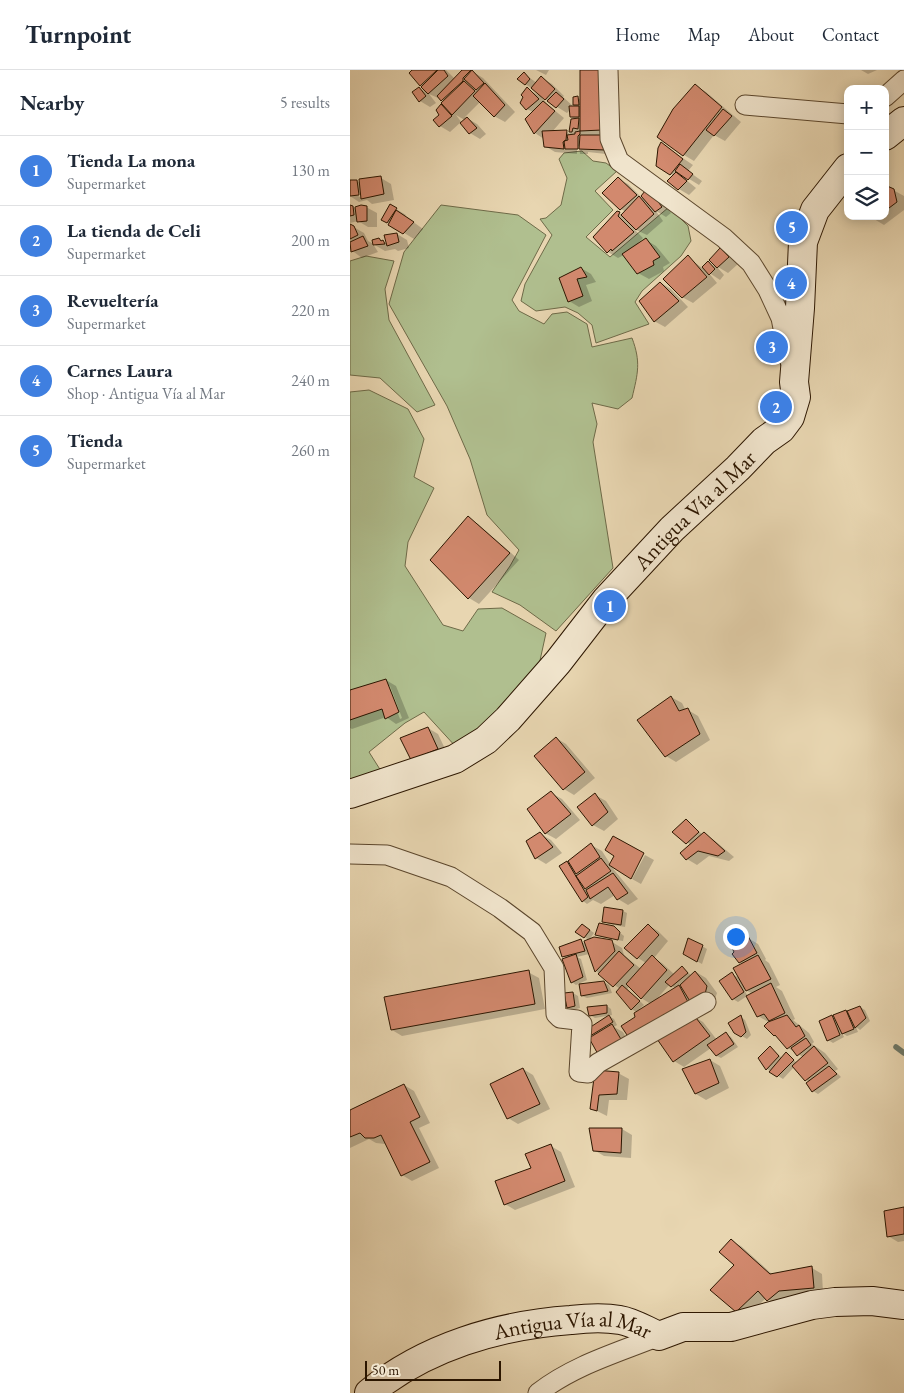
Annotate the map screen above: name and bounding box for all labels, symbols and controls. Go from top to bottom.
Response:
text: Turnpoint [25,19,131,50]
text: Home [615,23,660,46]
text: Map [688,23,720,46]
text: About [748,23,794,46]
text: Contact [822,23,879,46]
map controls [844,85,889,220]
button: + [844,85,889,130]
text: Nearby [20,89,84,116]
text: 5 results [280,92,330,113]
button: − [844,130,889,175]
text: Tienda La mona [67,148,195,173]
text: 1 [32,160,40,181]
text: 130 m [291,160,330,181]
text: Supermarket [67,173,146,194]
button: layers [844,175,889,220]
pin: 5 [776,208,808,246]
text: La tienda de Celi [67,218,201,243]
text: 2 [32,230,40,251]
text: 200 m [291,230,330,251]
text: Supermarket [67,243,146,264]
pin: 4 [775,264,807,302]
text: Revueltería [67,288,159,313]
text: 3 [32,300,40,321]
text: 220 m [291,300,330,321]
text: Supermarket [67,313,146,334]
pin: 3 [756,328,788,366]
text: Carnes Laura [67,358,173,383]
text: 4 [32,370,40,391]
text: 240 m [291,370,330,391]
text: Shop · Antigua Vía al Mar [67,383,225,404]
pin: 2 [760,388,792,426]
text: Tienda [67,428,123,453]
text: 5 [32,440,40,461]
text: 260 m [291,440,330,461]
street label: Antigua Vía al Mar [626,443,763,577]
text: Supermarket [67,453,146,474]
pin: 1 [594,587,626,625]
your location [723,924,749,950]
street label: Antigua Vía al Mar [489,1304,658,1347]
scale bar [365,1358,501,1381]
text: 50 m [372,1361,399,1379]

